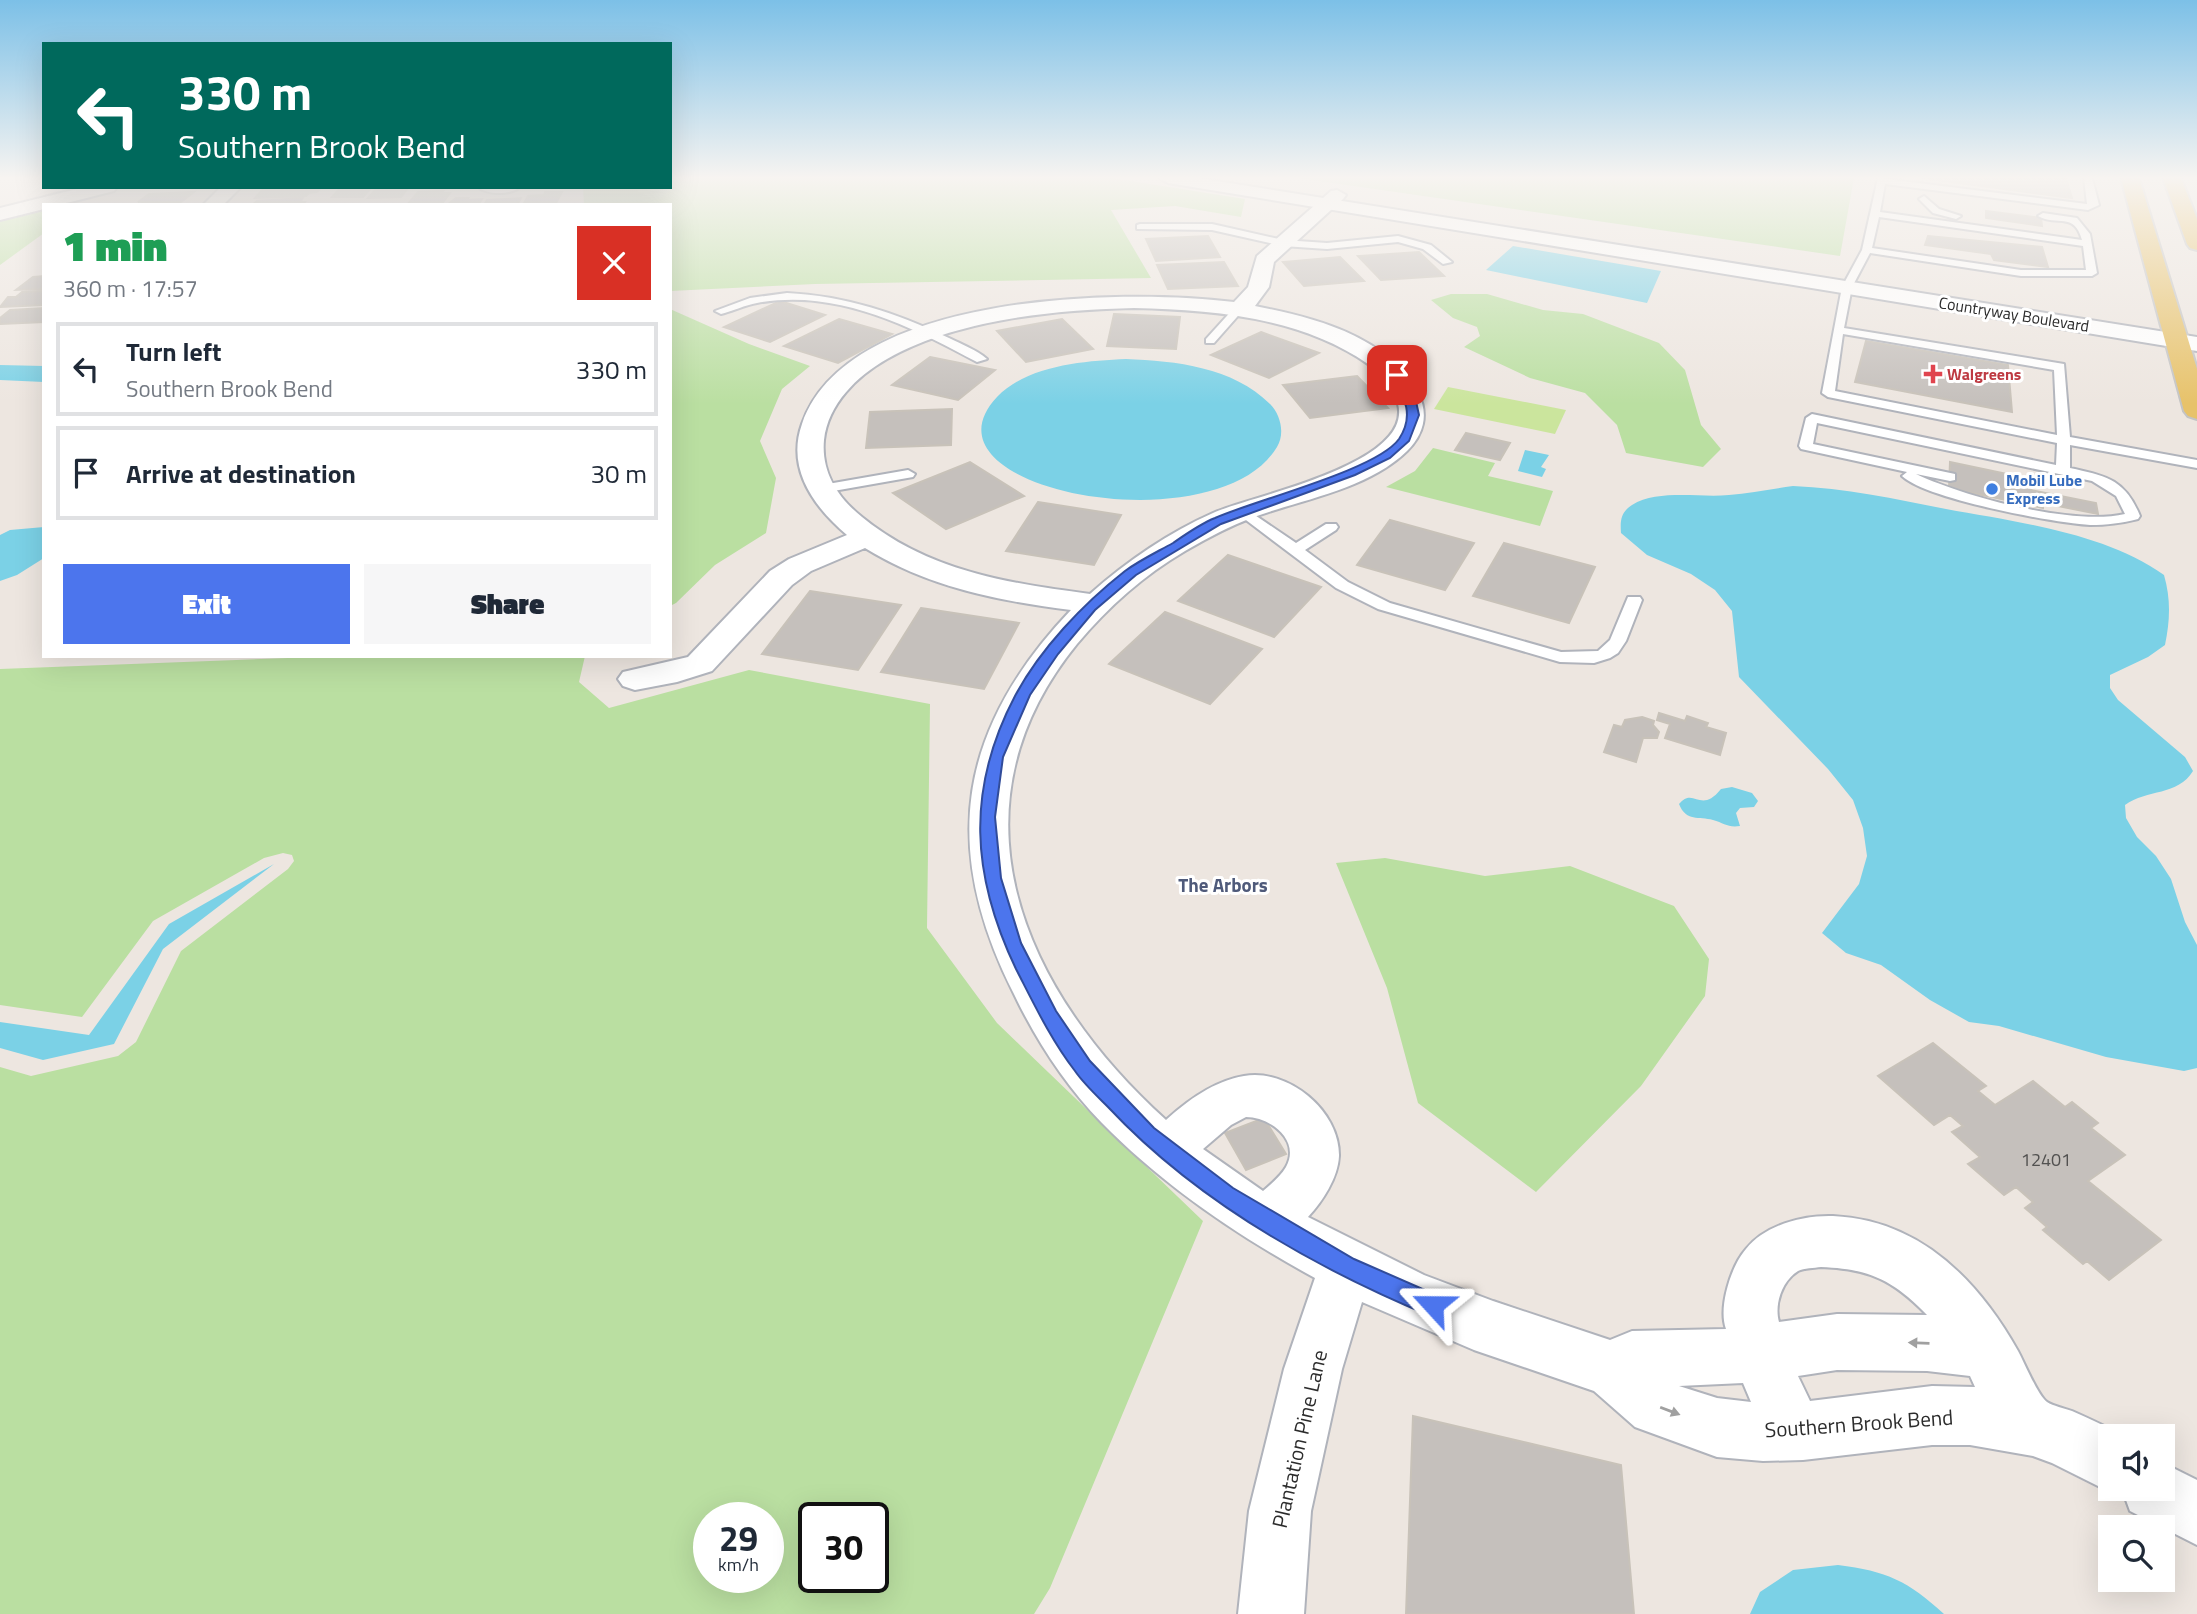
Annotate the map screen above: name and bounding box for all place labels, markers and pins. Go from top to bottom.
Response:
pin [1367,345,1427,405]
place label: Walgreens [1947,362,2021,386]
marker: Walgreens [1925,366,1941,382]
place label: Mobil Lube Express [2006,468,2082,510]
marker: Mobil Lube Express [1984,481,2000,497]

